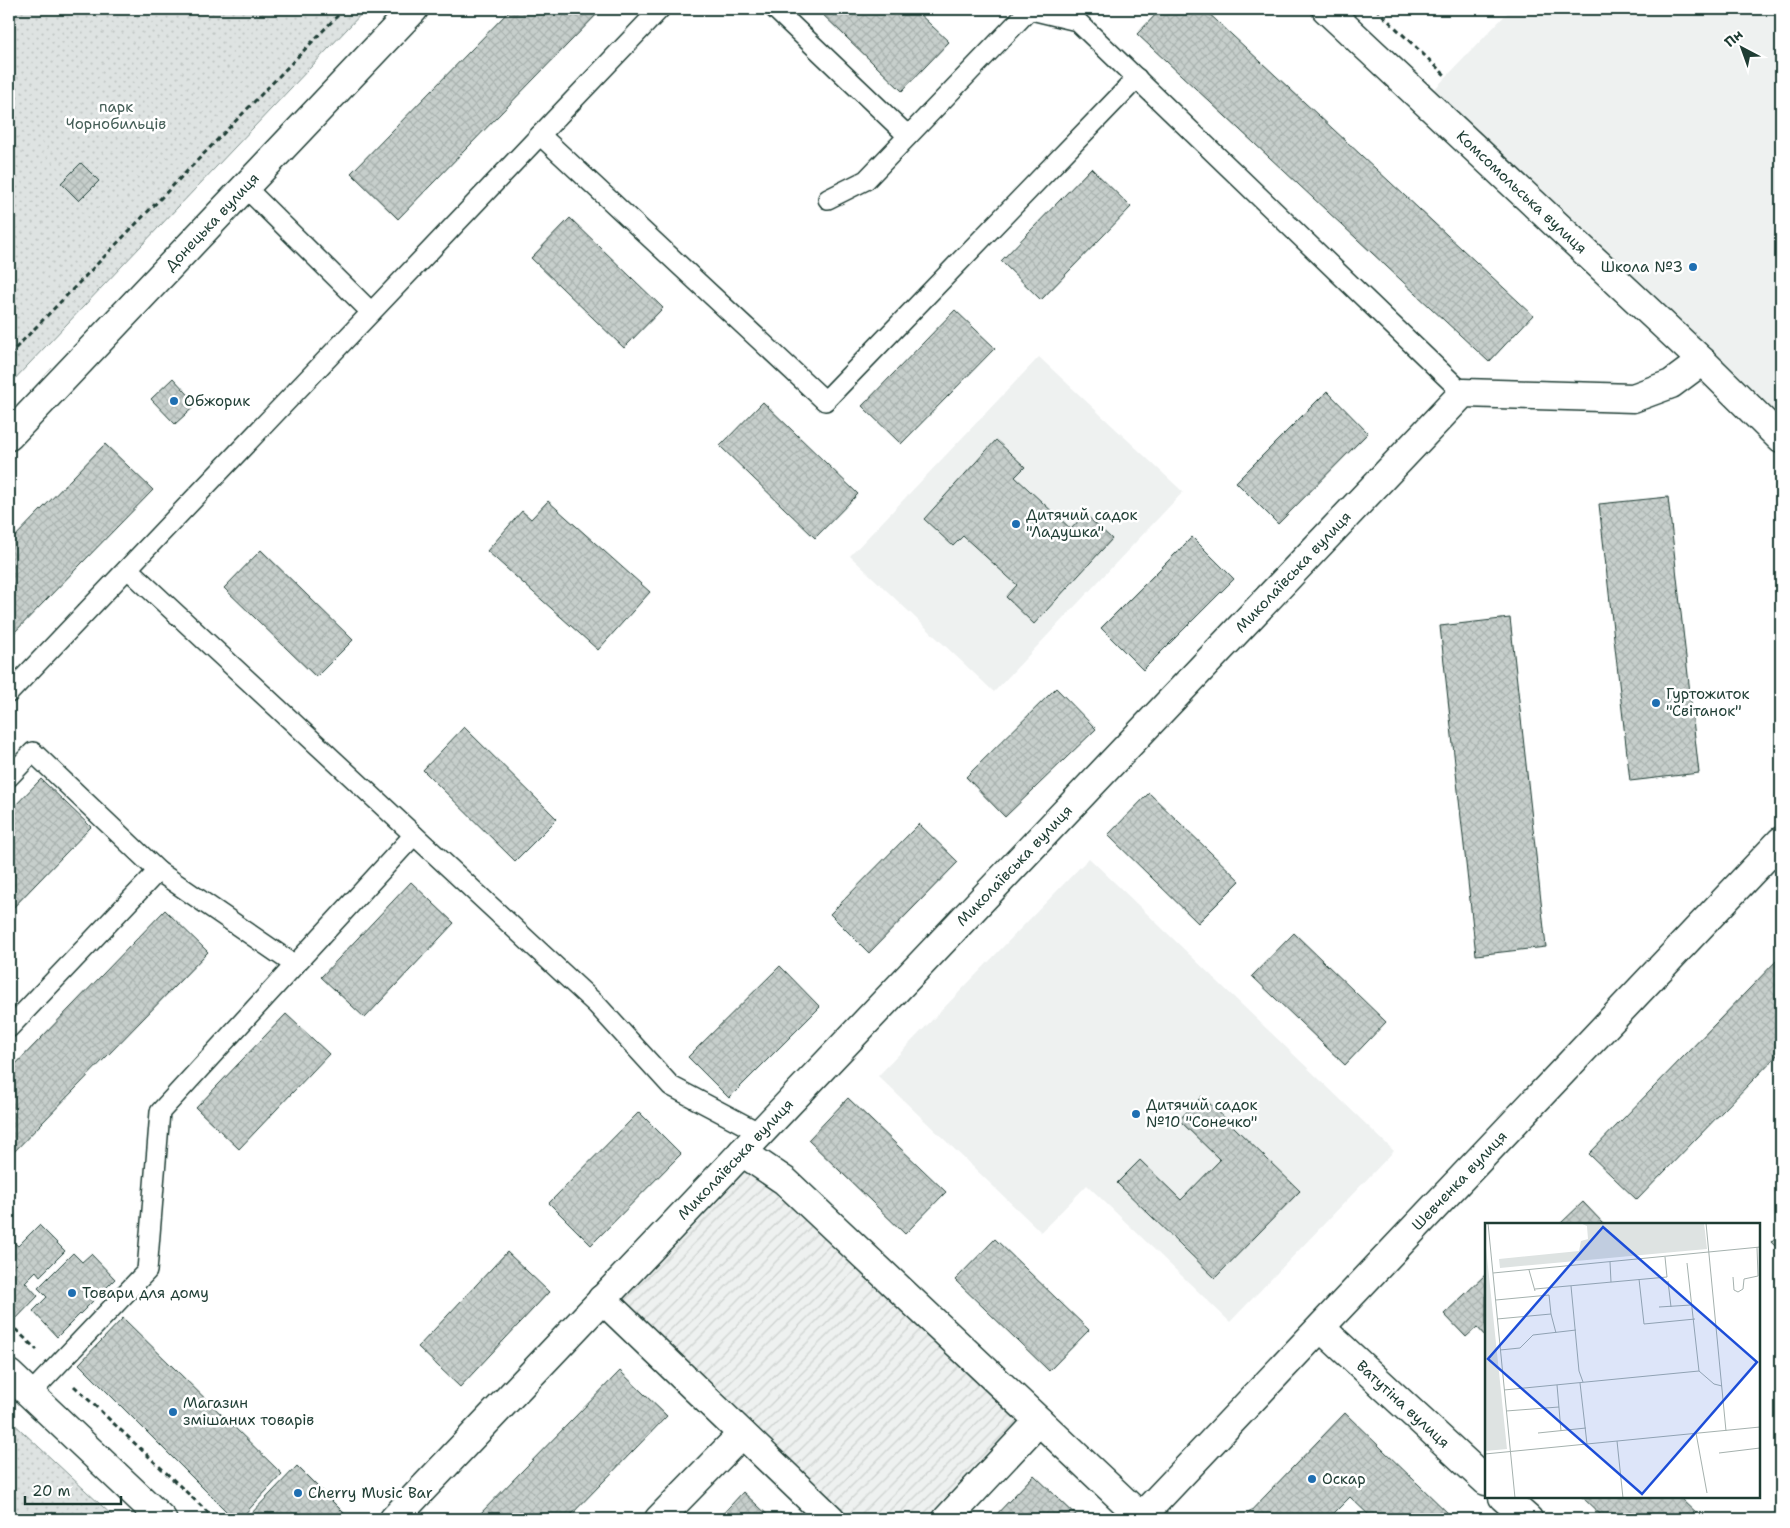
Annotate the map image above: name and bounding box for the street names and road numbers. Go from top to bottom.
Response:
street label: Комсомольська вулиця [1452,126,1591,258]
street label: Донецька вулиця [161,168,263,275]
street label: Миколаївська вулиця [1231,507,1356,637]
street label: Миколаївська вулиця [952,801,1077,931]
street label: Миколаївська вулиця [673,1094,798,1224]
street label: Шевченка вулиця [1407,1126,1511,1235]
street label: Ватутіна вулиця [1352,1356,1454,1452]

